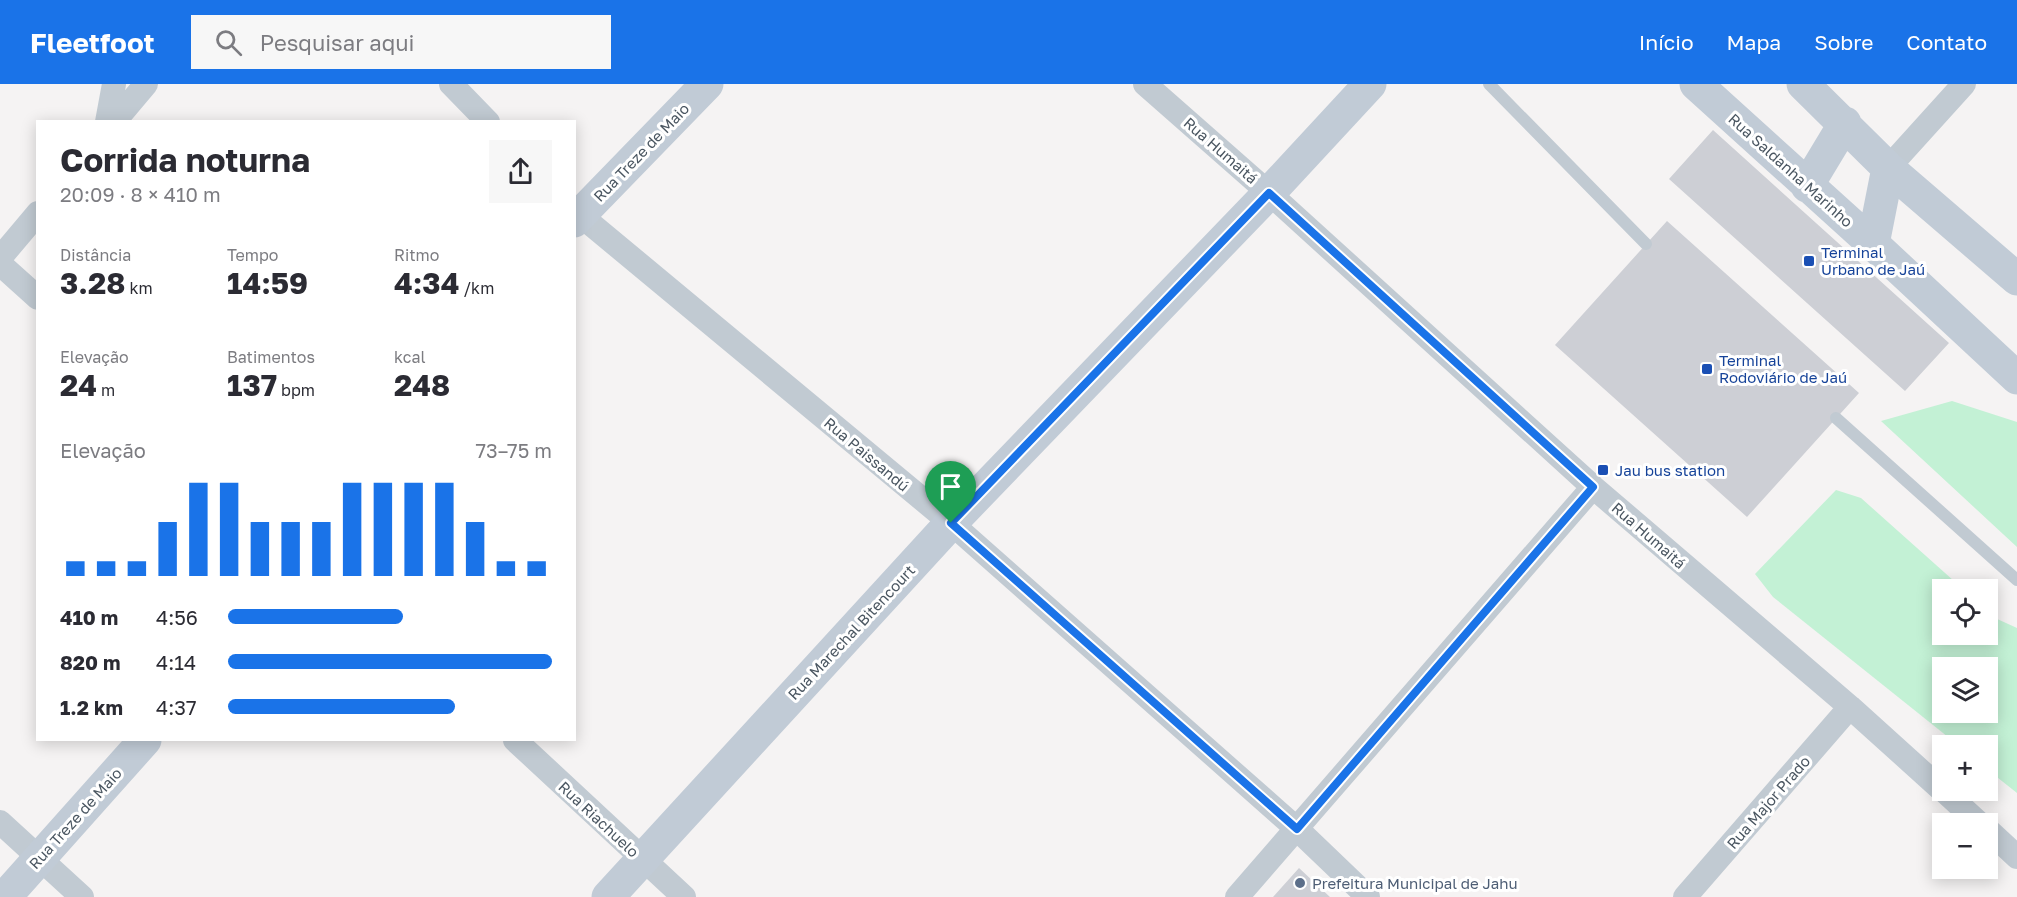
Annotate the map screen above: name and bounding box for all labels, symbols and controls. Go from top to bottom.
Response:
search box [191,15,611,69]
text: Fleetfoot [30,26,155,59]
icon: search [212,26,245,59]
text: Pesquisar aqui [260,29,414,56]
text: Início [1639,29,1694,55]
text: Mapa [1727,29,1781,55]
text: Sobre [1814,29,1873,55]
text: Contato [1906,29,1987,55]
street label: Rua Treze de Maio [589,99,693,205]
street label: Rua Saldanha Marinho [1725,109,1857,231]
street label: Rua Humaitá [1180,113,1262,187]
text: Corrida noturna [60,140,310,179]
button: share [489,140,552,203]
text: 20:09 · 8 × 410 m [60,182,221,206]
place label: Terminal Urbano de Jaú [1821,243,1925,278]
text: Distância [60,245,131,265]
text: Tempo [227,245,278,265]
text: Ritmo [394,245,439,265]
marker: Terminal Urbano de Jaú [1802,254,1816,268]
text: 3.28 [60,265,125,301]
text: 14:59 [227,265,308,301]
text: 4:34 [394,265,459,301]
text: km [125,278,153,298]
text: /km [459,278,494,298]
text: Elevação [60,347,129,367]
text: Batimentos [227,347,315,367]
text: kcal [394,347,426,367]
place label: Terminal Rodoviário de Jaú [1719,351,1847,386]
marker: Terminal Rodoviário de Jaú [1700,362,1714,376]
text: 24 [60,367,97,403]
text: 137 [227,367,277,403]
text: 248 [394,367,450,403]
text: m [97,380,115,400]
text: bpm [277,380,315,400]
street label: Rua Paissandú [821,413,913,495]
text: Elevação [60,438,146,462]
text: 73–75 m [475,438,552,462]
pin [925,461,976,523]
place label: Jau bus station [1615,461,1725,479]
marker: Jau bus station [1596,463,1610,477]
icon: arrive [934,470,967,503]
street label: Rua Humaitá [1608,498,1690,572]
street label: Rua Marechal Bitencourt [784,561,918,703]
map controls [1932,579,1998,879]
button: locate [1932,579,1998,645]
text: 410 m [60,605,118,629]
text: 4:56 [156,605,198,629]
text: 820 m [60,650,121,674]
text: 4:14 [156,650,196,674]
button: layers [1932,657,1998,723]
text: 1.2 km [60,695,123,719]
text: 4:37 [156,695,197,719]
button: + [1932,735,1998,801]
street label: Rua Major Prado [1723,752,1813,852]
street label: Rua Treze de Maio [25,764,125,872]
street label: Rua Riachuelo [555,777,643,861]
button: − [1932,813,1998,879]
place label: Prefeitura Municipal de Jahu [1312,874,1518,892]
marker: Prefeitura Municipal de Jahu [1293,876,1307,890]

